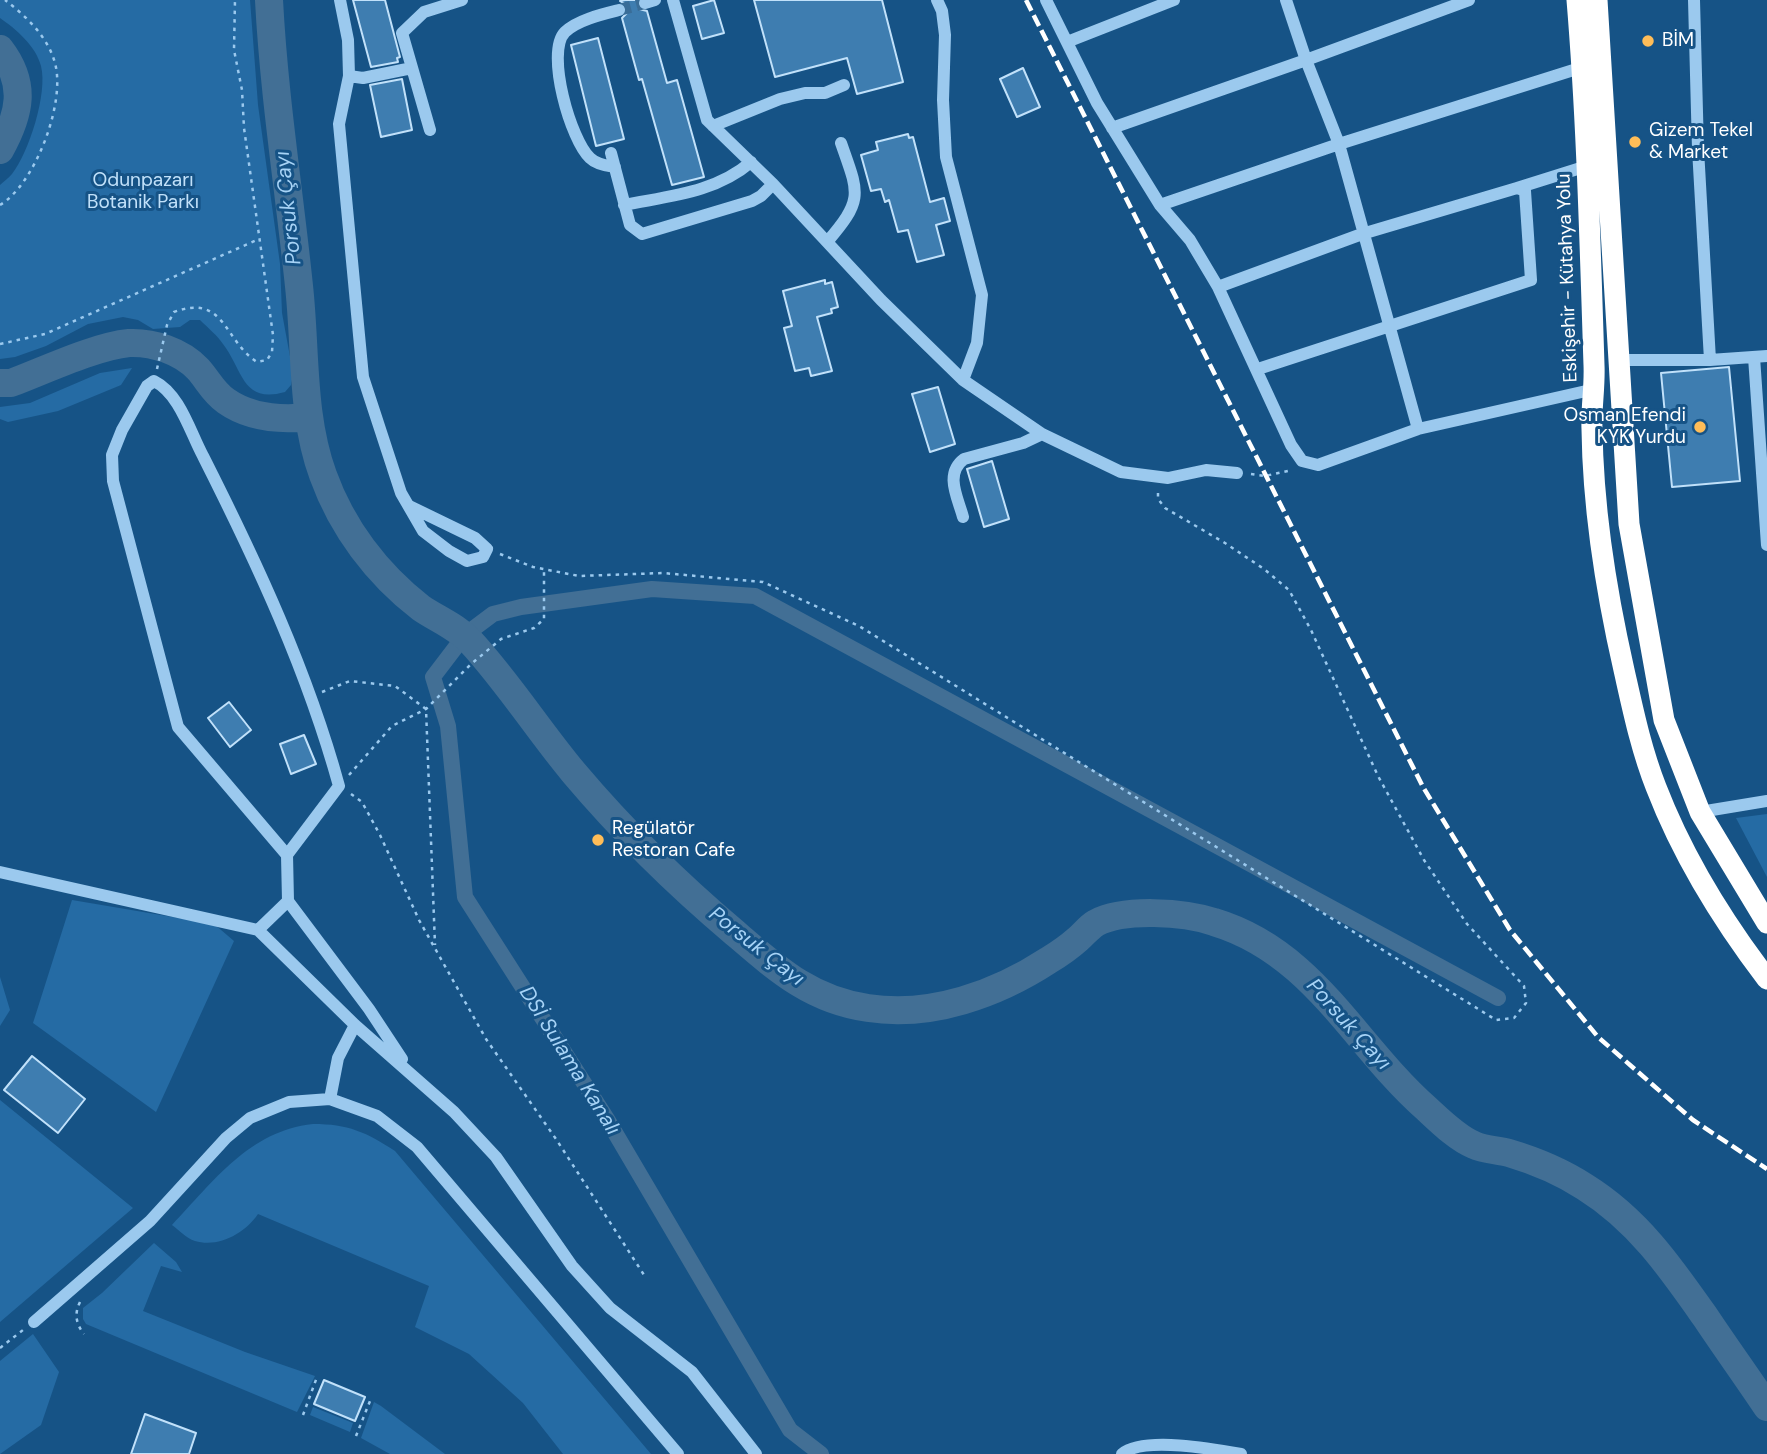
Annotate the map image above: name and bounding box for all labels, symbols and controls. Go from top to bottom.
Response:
place label: BİM [1662,30,1694,52]
marker: BİM [1640,33,1656,49]
place label: Gizem Tekel & Market [1649,120,1753,164]
marker: Gizem Tekel & Market [1627,134,1643,150]
water label: Porsuk Çayı [271,150,307,266]
park label: Odunpazarı Botanik Parkı [87,170,199,214]
street label: Eskişehir - Kütahya Yolu [1553,173,1583,383]
place label: Osman Efendi KYK Yurdu [1564,405,1686,449]
marker: Osman Efendi KYK Yurdu [1692,419,1708,435]
place label: Regülatör Restoran Cafe [612,818,735,862]
marker: Regülatör Restoran Cafe [590,832,606,848]
water label: Porsuk Çayı [703,902,809,992]
water label: Porsuk Çayı [1300,974,1396,1076]
water label: DSİ Sulama Kanalı [513,982,625,1140]

